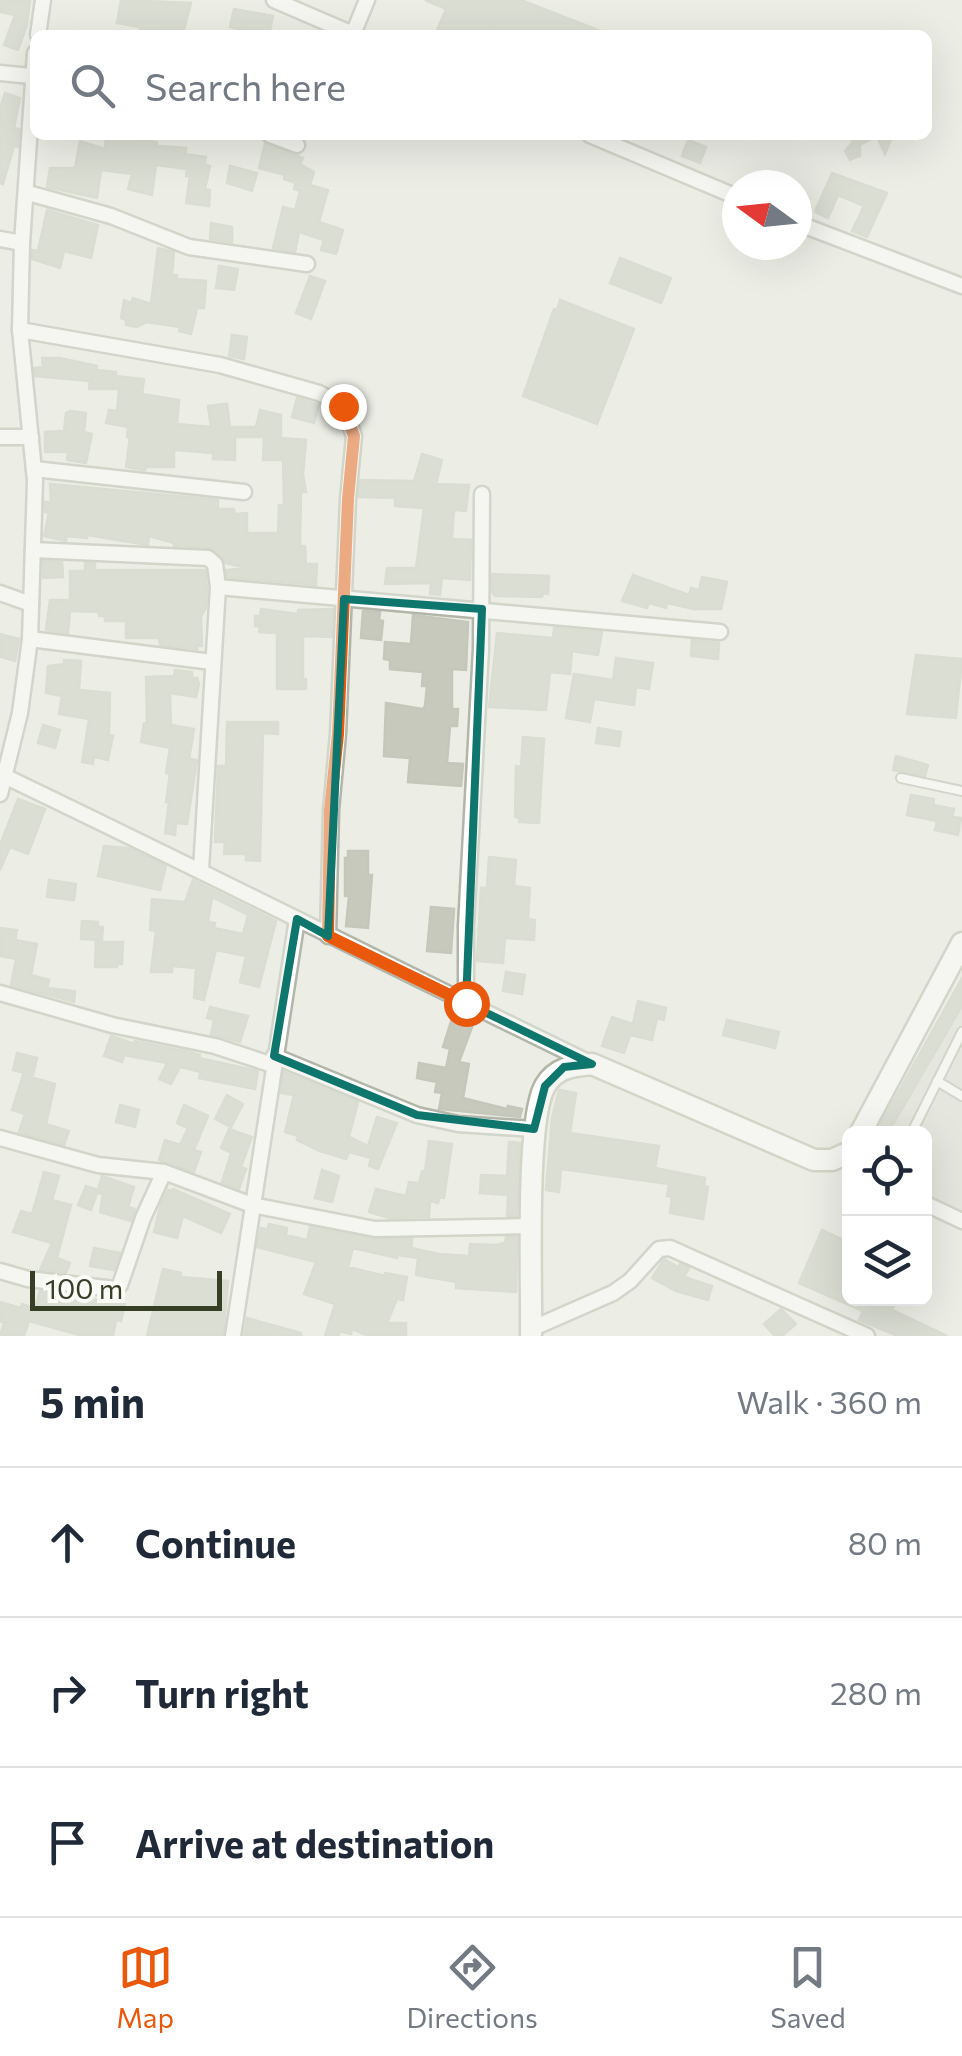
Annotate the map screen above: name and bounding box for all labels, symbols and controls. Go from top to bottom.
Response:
search box [30,30,932,140]
icon: search [65,58,120,113]
text: Search here [145,62,346,109]
north arrow [722,170,812,260]
route end [321,384,367,430]
route start [444,981,490,1027]
map controls [842,1126,932,1306]
button: locate [842,1126,932,1216]
button: layers [842,1216,932,1306]
scale bar [30,1266,222,1310]
text: 100 m [45,1271,123,1305]
text: 5 min [40,1375,145,1427]
text: Walk · 360 m [736,1381,922,1421]
icon: ahead [40,1515,95,1570]
text: Continue [135,1519,296,1566]
text: 80 m [848,1522,922,1562]
icon: right [40,1665,95,1720]
text: Turn right [135,1669,309,1716]
text: 280 m [830,1672,922,1712]
icon: arrive [40,1815,95,1870]
text: Arrive at destination [135,1819,494,1866]
tab: Map [116,1940,174,2034]
tab: Directions [406,1940,538,2034]
tab: Saved [770,1940,846,2034]

